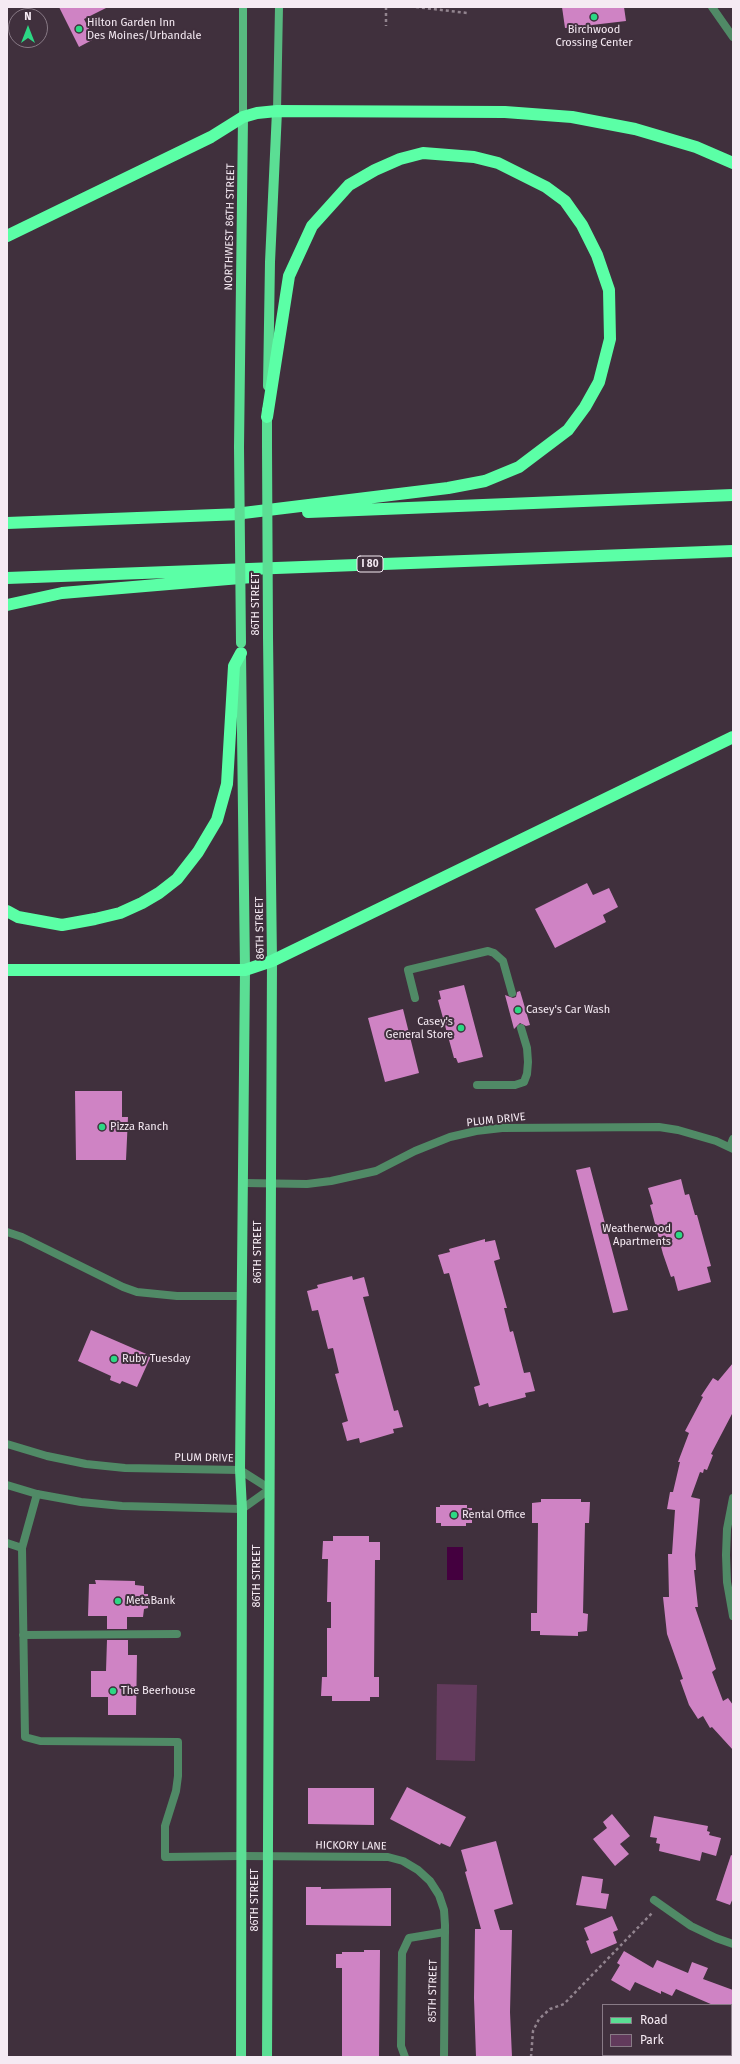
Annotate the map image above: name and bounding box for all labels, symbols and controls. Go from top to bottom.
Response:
north arrow [8,8,48,48]
text: N [24,10,32,23]
marker: Birchwood Crossing Center [589,12,599,22]
place label: Hilton Garden Inn Des Moines/Urbandale [87,16,202,42]
place label: Birchwood Crossing Center [555,23,633,49]
marker: Hilton Garden Inn Des Moines/Urbandale [74,24,84,34]
street label: NORTHWEST 86TH STREET [222,163,238,291]
road number: I 80 [357,556,383,572]
street label: 86TH STREET [249,572,263,636]
street label: 86TH STREET [253,896,267,960]
place label: Casey's Car Wash [526,1003,610,1017]
marker: Casey's Car Wash [513,1005,523,1015]
place label: Casey's General Store [386,1015,453,1041]
marker: Casey's General Store [456,1023,466,1033]
street label: PLUM DRIVE [466,1110,526,1130]
place label: Pizza Ranch [110,1120,169,1134]
marker: Pizza Ranch [97,1122,107,1132]
street label: 86TH STREET [251,1220,265,1284]
place label: Weatherwood Apartments [602,1222,671,1248]
marker: Weatherwood Apartments [674,1230,684,1240]
place label: Ruby Tuesday [122,1352,190,1366]
marker: Ruby Tuesday [109,1354,119,1364]
street label: PLUM DRIVE [174,1451,234,1465]
place label: Rental Office [462,1508,525,1522]
marker: Rental Office [449,1510,459,1520]
street label: 86TH STREET [250,1544,264,1608]
place label: MetaBank [126,1594,175,1608]
marker: MetaBank [113,1596,123,1606]
place label: The Beerhouse [121,1684,195,1698]
marker: The Beerhouse [108,1686,118,1696]
street label: HICKORY LANE [315,1839,387,1853]
street label: 86TH STREET [248,1868,262,1932]
street label: 85TH STREET [426,1960,440,2022]
legend [602,2004,732,2056]
text: Road [640,2013,668,2027]
text: Park [640,2033,664,2047]

